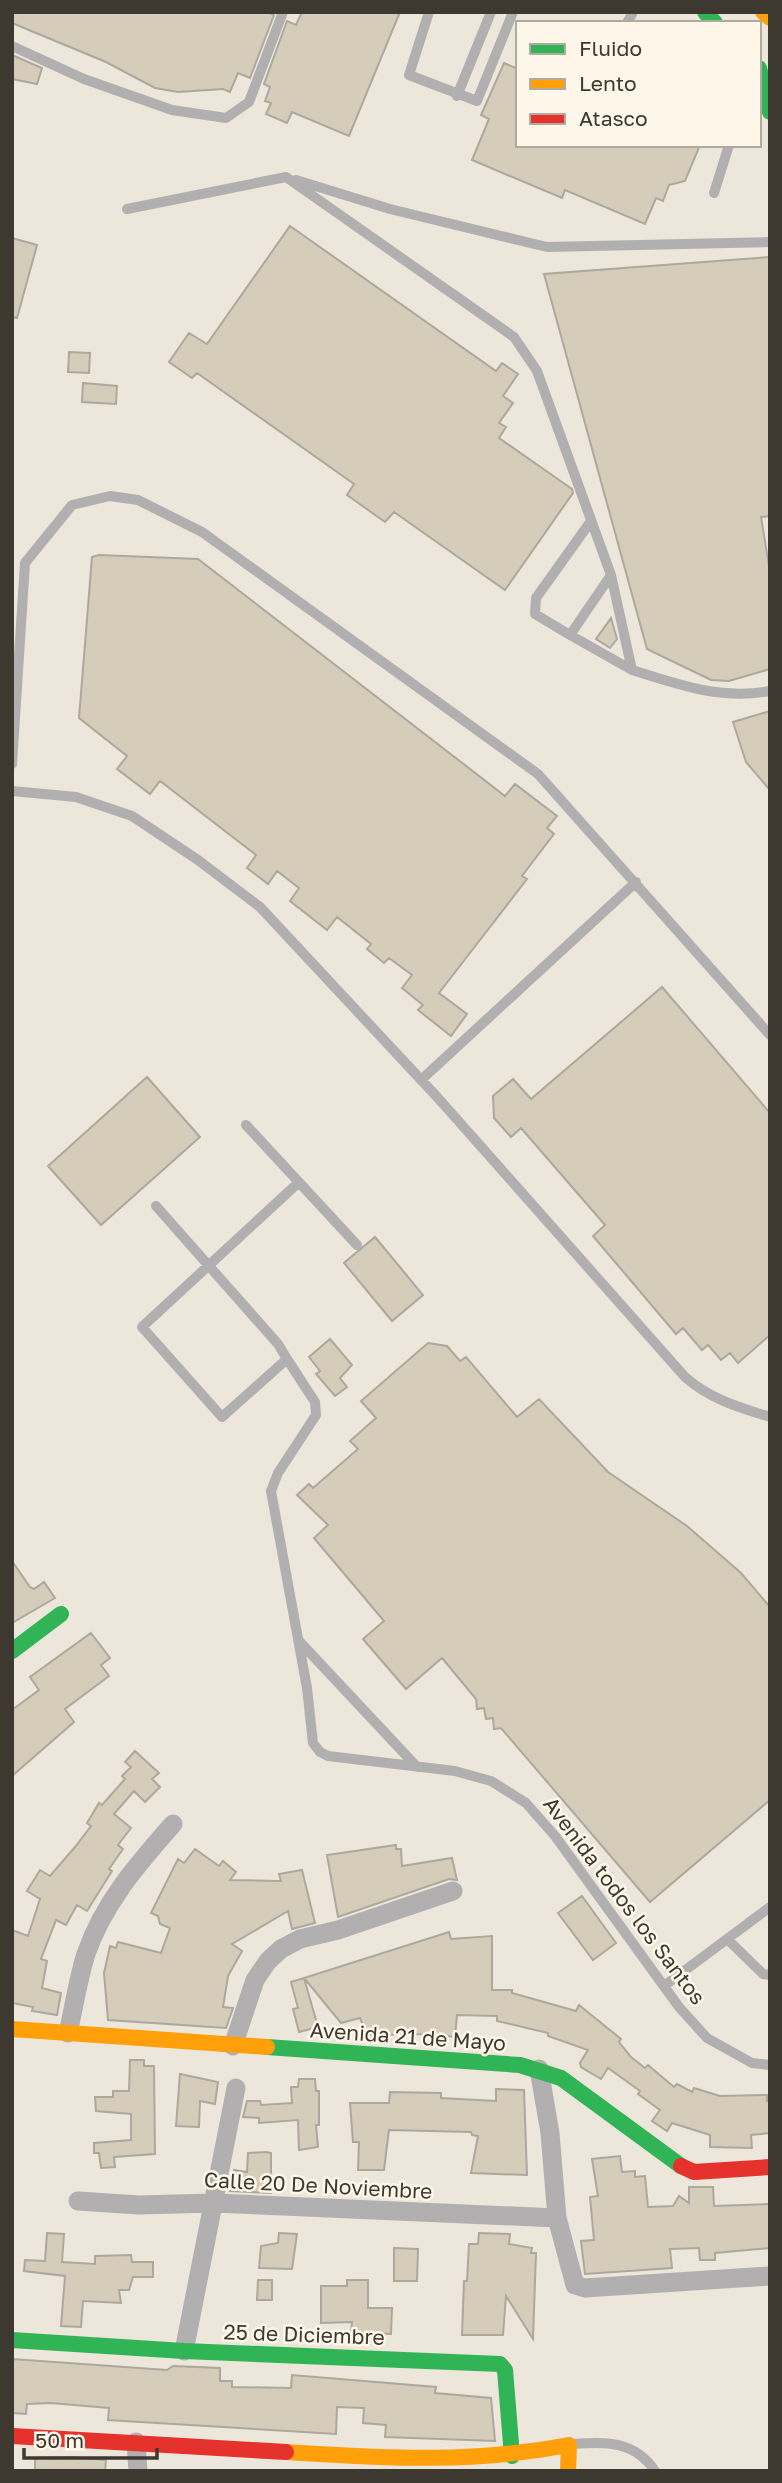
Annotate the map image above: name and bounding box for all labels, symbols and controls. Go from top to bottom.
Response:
legend [516,21,761,147]
text: Fluido [579,35,642,61]
text: Lento [579,70,637,96]
text: Atasco [579,105,648,131]
street label: Avenida todos los Santos [538,1791,711,2009]
street label: Avenida 21 de Mayo [309,2016,507,2056]
street label: Calle 20 De Noviembre [203,2166,433,2204]
street label: 25 de Diciembre [223,2318,385,2350]
scale bar [24,2416,158,2460]
text: 50 m [35,2427,84,2453]

